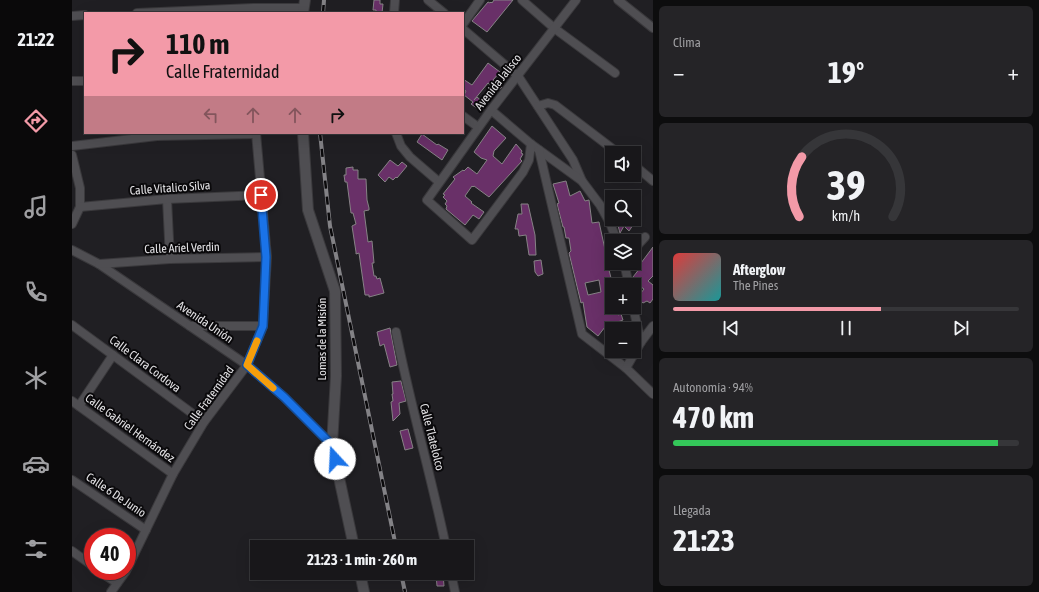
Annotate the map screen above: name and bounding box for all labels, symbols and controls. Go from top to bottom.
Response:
icon: right [100,28,152,80]
text: 110 m [166,28,229,60]
text: 21:22 [17,29,55,50]
text: Clima [673,35,701,50]
street label: Avenida Jalisco [472,51,524,113]
text: 19° [828,55,864,89]
text: − [673,59,684,85]
text: + [1008,59,1019,85]
text: Calle Fraternidad [166,61,279,82]
icon: left [200,104,222,126]
icon: ahead [242,104,264,126]
icon: ahead [284,104,306,126]
icon: right [326,104,348,126]
icon: directions [22,107,50,135]
map controls [605,146,641,358]
button: sound [605,146,641,182]
text: 39 [826,161,866,209]
street label: Calle Vitalico Silva [129,178,211,198]
pin [244,178,278,212]
icon: arrive [250,184,272,206]
button: search [605,190,641,226]
icon: music [22,193,50,221]
text: km/h [832,207,860,223]
button: layers [605,234,641,270]
street label: Calle Ariel Verdin [144,240,220,256]
text: Afterglow [733,261,786,278]
icon: phone [22,278,50,306]
button: + [605,278,641,314]
text: The Pines [733,278,778,293]
street label: Avenida Unión [174,298,236,346]
street label: Lomas de la Misión [315,298,329,380]
icon: previous [720,317,742,339]
icon: pause [835,317,857,339]
icon: next [950,317,972,339]
button: − [605,322,641,358]
street label: Calle Clara Cordova [107,333,183,395]
street label: Calle Fraternidad [181,363,237,433]
icon: climate [22,364,50,392]
text: Autonomía · 94% [673,380,753,395]
street label: Calle Gabriel Hernández [83,391,178,466]
text: 470 km [673,400,754,434]
street label: Calle Tlatelolco [417,402,447,472]
position arrow [314,438,356,480]
icon: car [22,450,50,478]
street label: Calle 6 De Junio [83,470,149,520]
text: Llegada [673,503,711,518]
text: 21:23 [673,523,735,557]
speed limit sign: 40 [84,528,136,580]
icon: filters [22,535,50,563]
text: 21:23 · 1 min · 260 m [307,551,417,568]

